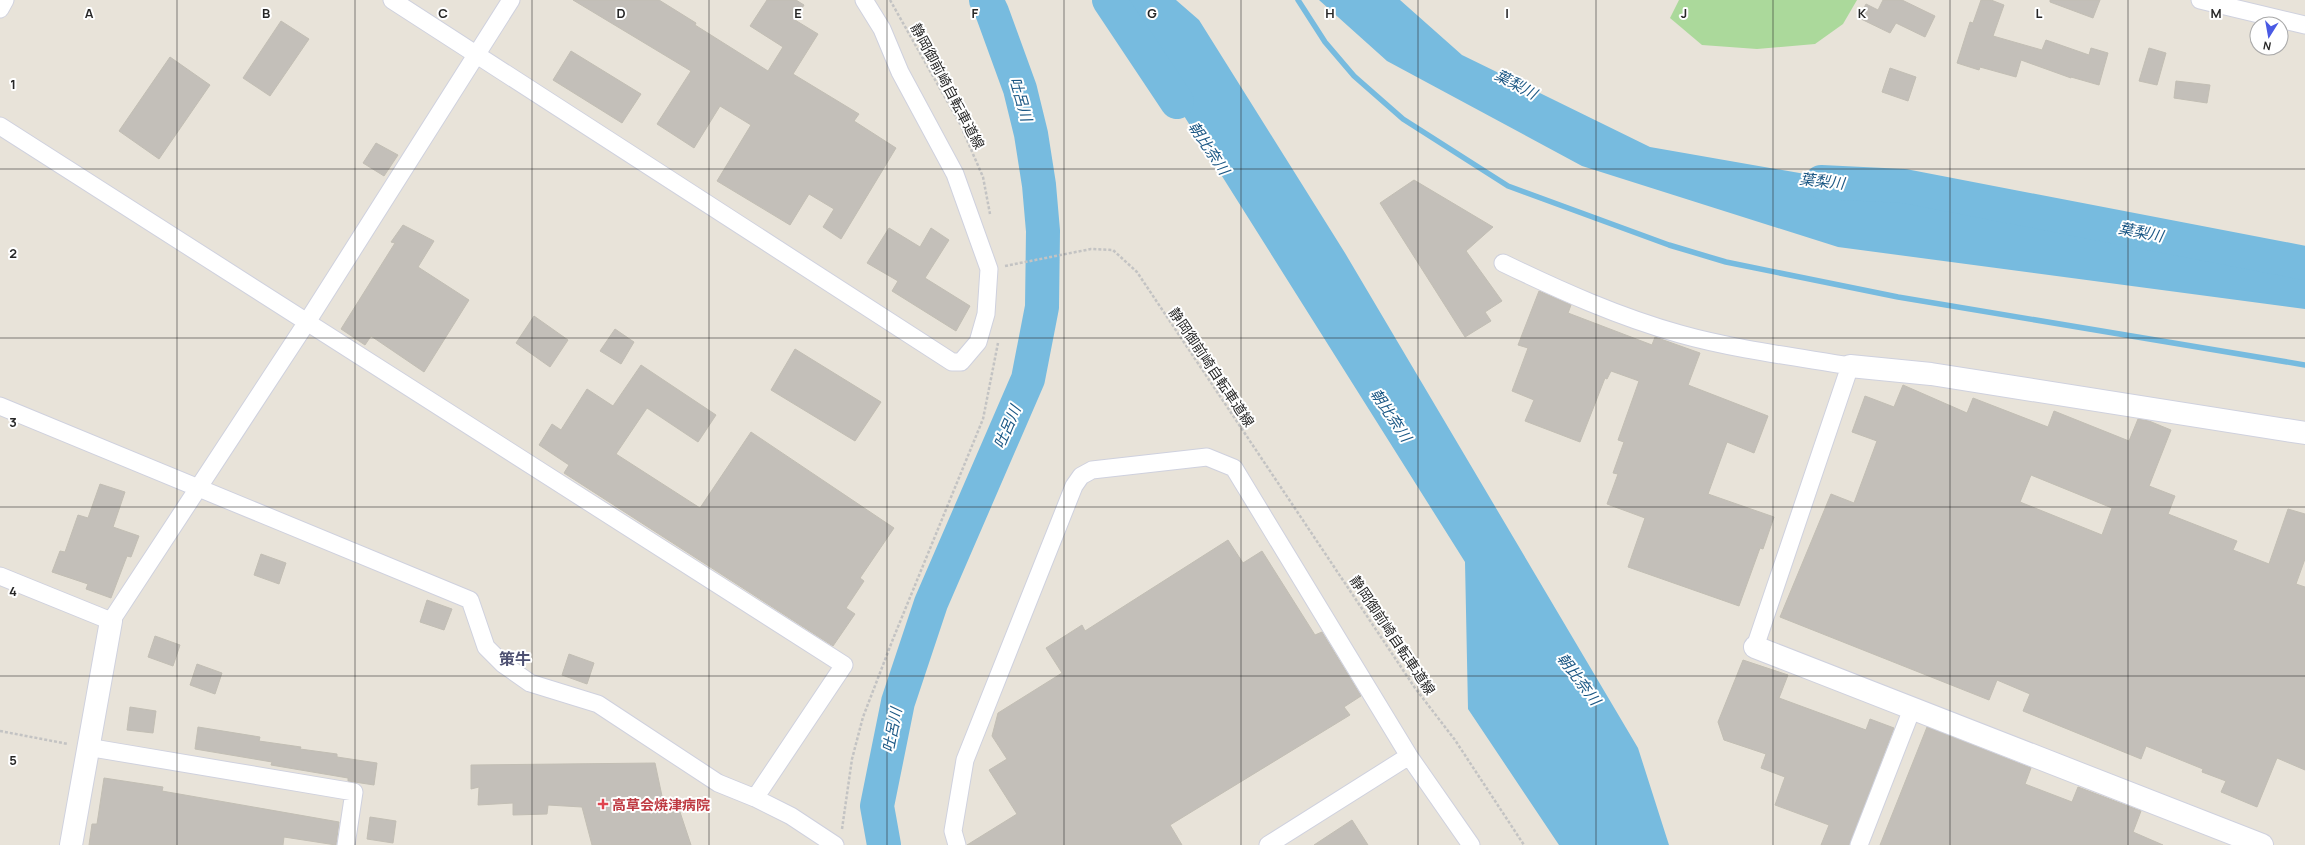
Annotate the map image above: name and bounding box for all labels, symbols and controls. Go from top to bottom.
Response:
text: A [85,4,94,22]
text: B [262,4,270,22]
text: C [438,4,448,22]
text: D [616,4,626,22]
text: E [794,4,802,22]
text: F [972,4,979,22]
text: G [1147,4,1157,22]
text: H [1325,4,1335,22]
text: I [1505,4,1509,22]
text: J [1681,4,1687,22]
text: K [1858,4,1867,22]
text: L [2036,4,2043,22]
text: M [2210,4,2222,22]
north arrow [2249,16,2289,56]
street label: 静岡御前崎自転車道線 [907,20,989,152]
text: N [2262,38,2272,54]
water label: 葉梨川 [1491,64,1543,105]
water label: 吐呂川 [1005,74,1038,125]
text: 1 [10,75,16,93]
water label: 朝比奈川 [1184,117,1236,180]
water label: 葉梨川 [1799,168,1847,194]
water label: 葉梨川 [2117,217,2167,247]
text: 2 [9,244,17,262]
street label: 静岡御前崎自転車道線 [1165,304,1259,430]
water label: 朝比奈川 [1366,384,1418,447]
water label: 吐呂川 [989,400,1026,452]
text: 3 [9,413,17,431]
street label: 静岡御前崎自転車道線 [1346,572,1440,698]
text: 4 [9,582,17,600]
district label: 策牛 [499,648,531,670]
water label: 朝比奈川 [1553,649,1607,711]
water label: 吐呂川 [877,704,907,754]
text: 5 [9,751,17,769]
place label: 高草会焼津病院 [612,795,710,814]
marker: 高草会焼津病院 [597,798,609,810]

